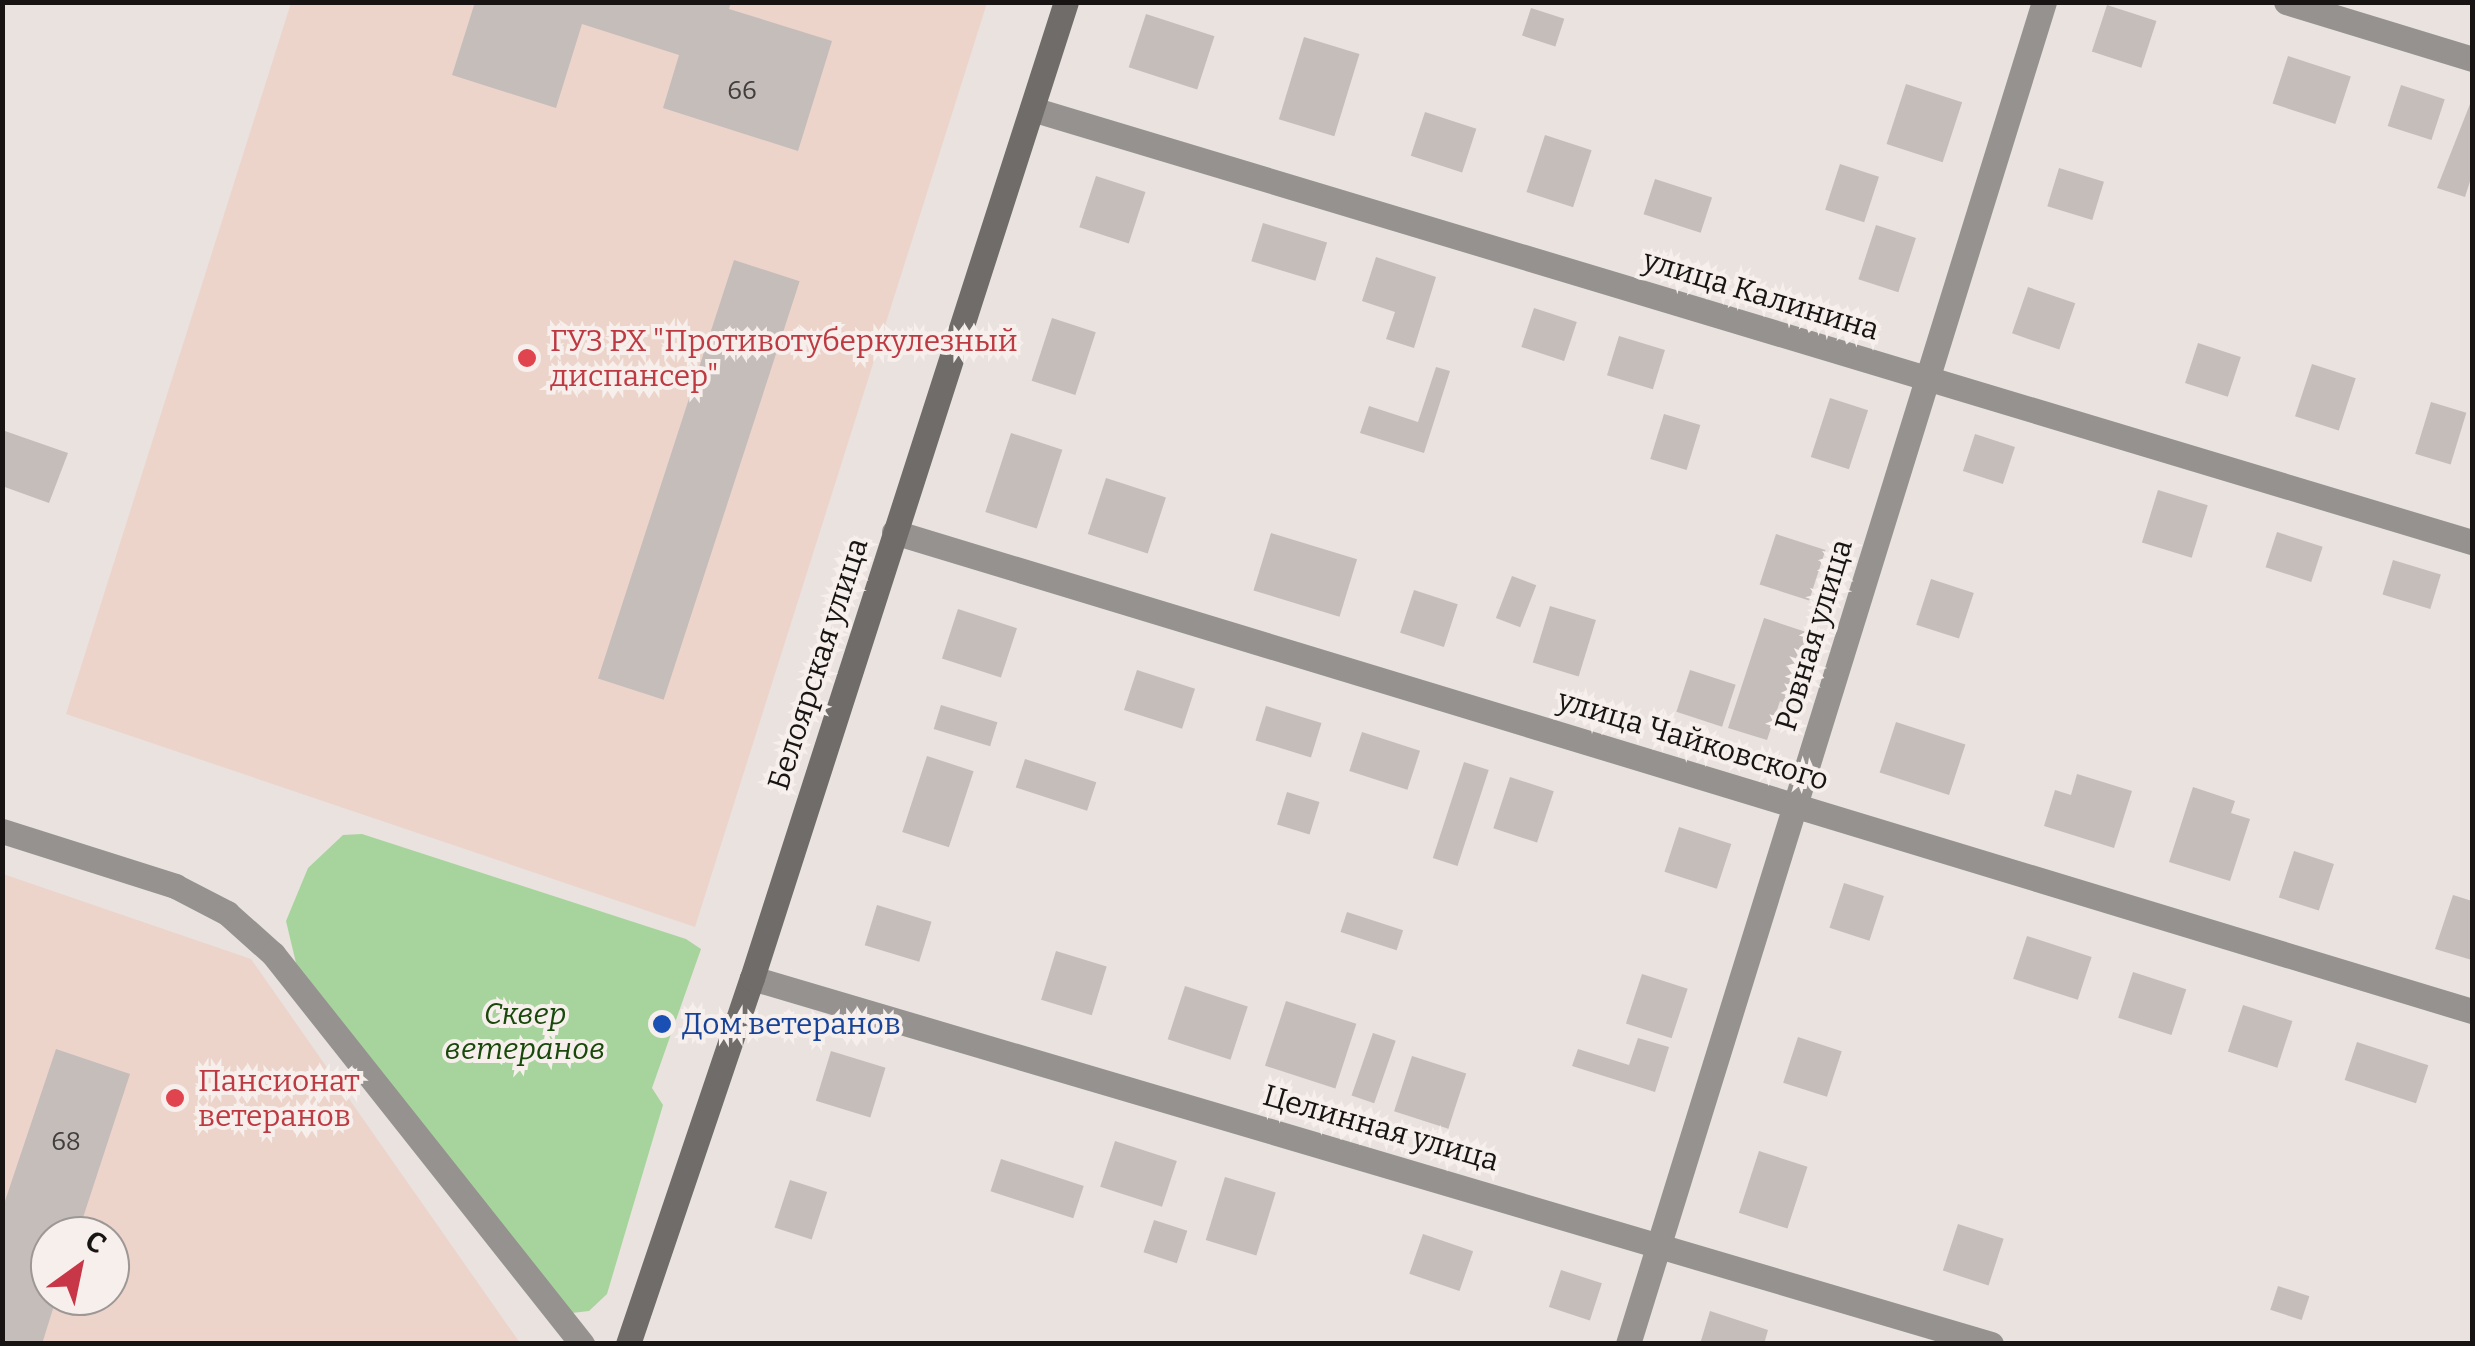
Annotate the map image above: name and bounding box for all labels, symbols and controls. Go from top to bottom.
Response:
house number: 66 [727,76,757,106]
street label: улица Калинина [1639,242,1883,348]
place label: ГУЗ РХ "Противотуберкулезный диспансер" [550,323,1018,394]
marker: ГУЗ РХ "Противотуберкулезный диспансер" [514,345,540,371]
street label: Белоярская улица [760,534,876,794]
street label: Ровная улица [1768,535,1860,735]
street label: улица Чайковского [1553,682,1833,798]
park label: Сквер ветеранов [445,996,605,1066]
place label: Дом ветеранов [682,1006,901,1042]
marker: Дом ветеранов [651,1013,673,1035]
place label: Пансионат ветеранов [198,1063,360,1134]
street label: Целинная улица [1259,1077,1503,1179]
marker: Пансионат ветеранов [162,1085,188,1111]
house number: 68 [51,1127,81,1157]
north arrow [30,1216,130,1316]
text: С [79,1223,112,1261]

